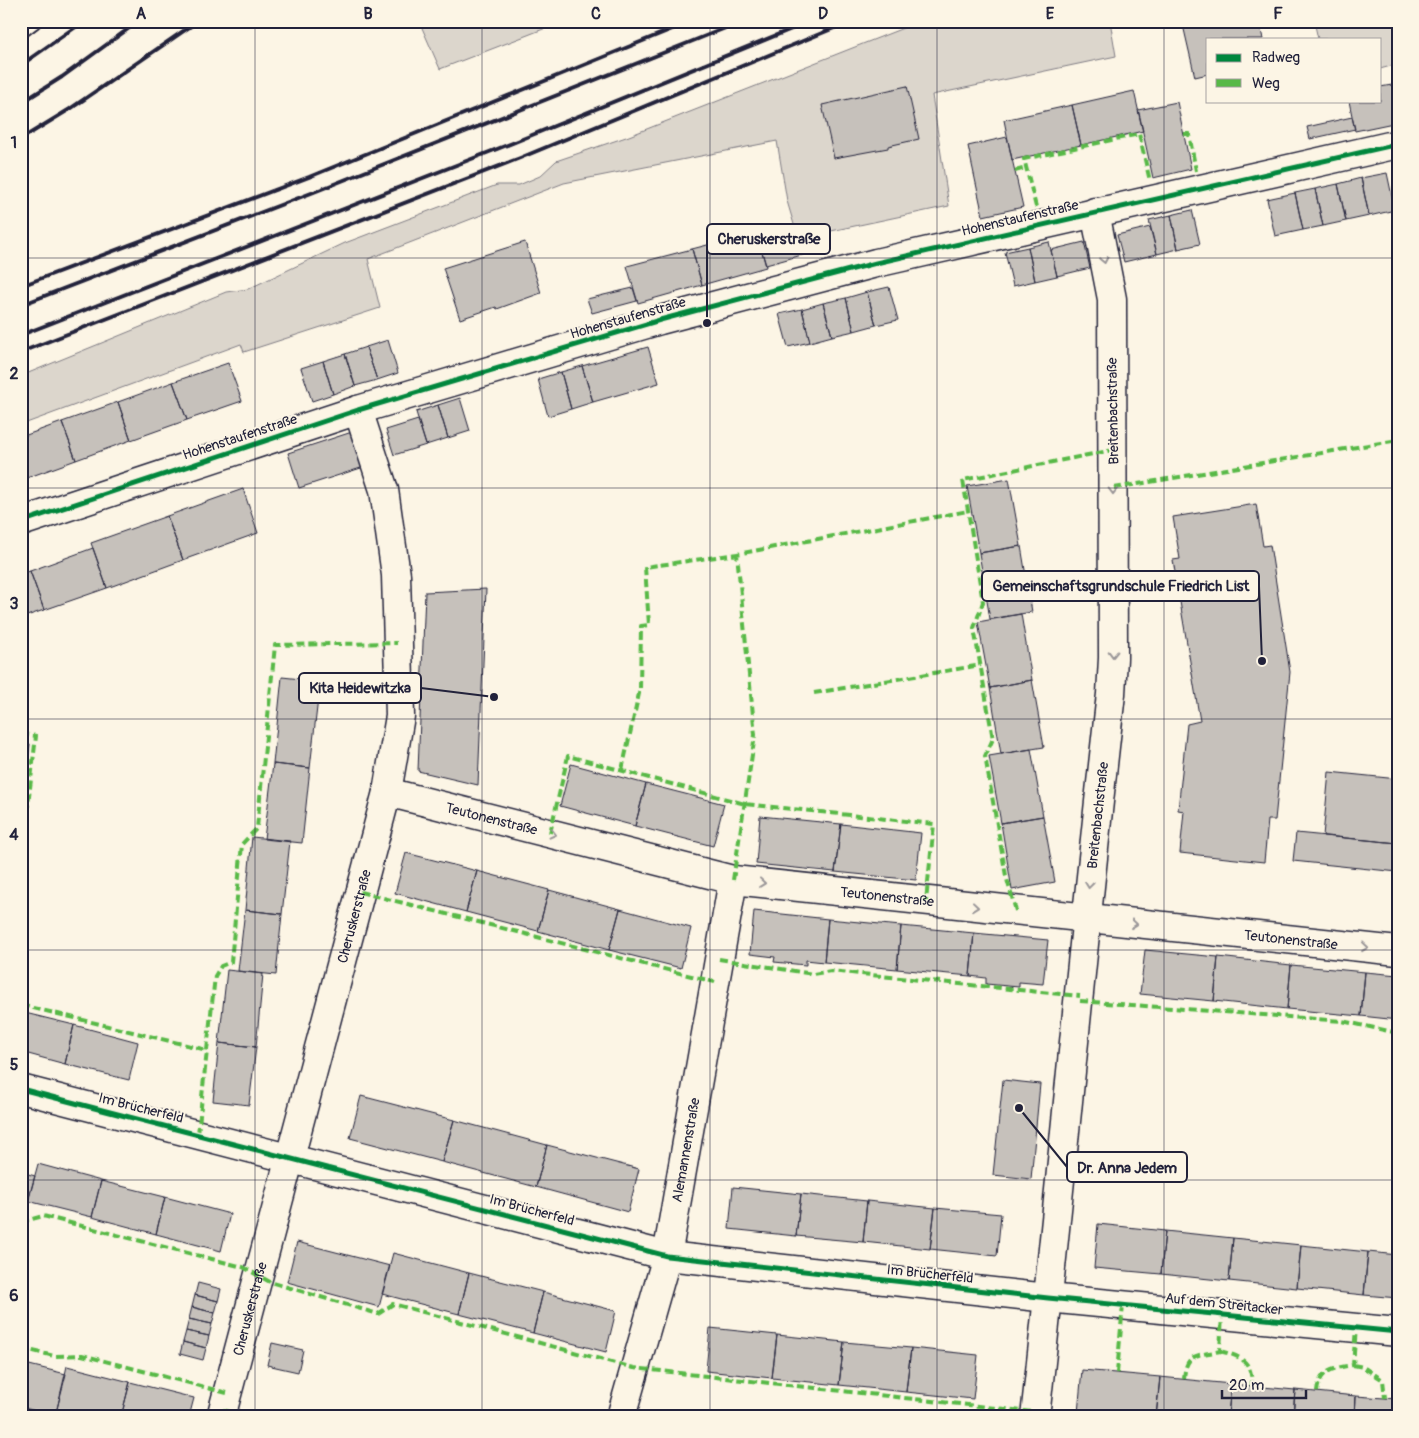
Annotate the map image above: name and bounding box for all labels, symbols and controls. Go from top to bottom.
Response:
text: A [136,4,147,24]
text: B [363,4,373,24]
text: C [591,4,601,24]
text: D [818,4,828,24]
text: E [1046,4,1055,24]
text: F [1273,4,1283,24]
legend [1206,38,1382,102]
text: Radweg [1252,48,1300,67]
text: Weg [1252,74,1280,93]
text: 1 [11,133,17,153]
street label: Hohenstaufenstraße [960,196,1080,240]
callout: Cheruskerstraße [707,224,830,254]
text: Cheruskerstraße [718,230,821,249]
one-way arrow [1098,255,1109,264]
street label: Hohenstaufenstraße [568,293,688,343]
street label: Breitenbachstraße [1104,357,1122,465]
text: 2 [10,364,19,384]
street label: Hohenstaufenstraße [181,410,300,464]
one-way arrow [1108,488,1118,496]
callout: Gemeinschaftsgrundschule Friedrich List [982,571,1259,601]
text: Gemeinschaftsgrundschule Friedrich List [993,577,1250,596]
text: 3 [10,594,19,614]
one-way arrow [1108,650,1118,658]
callout: Kita Heidewitzka [299,673,421,703]
text: Kita Heidewitzka [309,679,411,698]
street label: Breitenbachstraße [1083,761,1112,870]
street label: Teutonenstraße [444,799,539,838]
text: 4 [9,825,19,845]
one-way arrow [549,828,558,839]
street label: Cheruskerstraße [333,868,375,965]
one-way arrow [758,877,766,888]
one-way arrow [1084,881,1095,889]
street label: Teutonenstraße [839,883,935,910]
one-way arrow [971,901,979,912]
one-way arrow [1130,918,1138,929]
street label: Teutonenstraße [1243,926,1339,953]
one-way arrow [1361,941,1369,952]
text: 5 [10,1055,19,1075]
street label: Im Brücherfeld [97,1089,185,1127]
street label: Alemannenstraße [668,1096,703,1204]
callout: Dr. Anna Jedem [1067,1152,1187,1182]
text: Dr. Anna Jedem [1077,1159,1177,1178]
street label: Im Brücherfeld [488,1191,576,1230]
street label: Cheruskerstraße [229,1260,270,1357]
street label: Im Brücherfeld [886,1261,974,1287]
text: 6 [9,1286,19,1306]
street label: Auf dem Streitacker [1164,1289,1284,1319]
scale bar [1222,1368,1305,1400]
text: 20 m [1229,1376,1264,1395]

